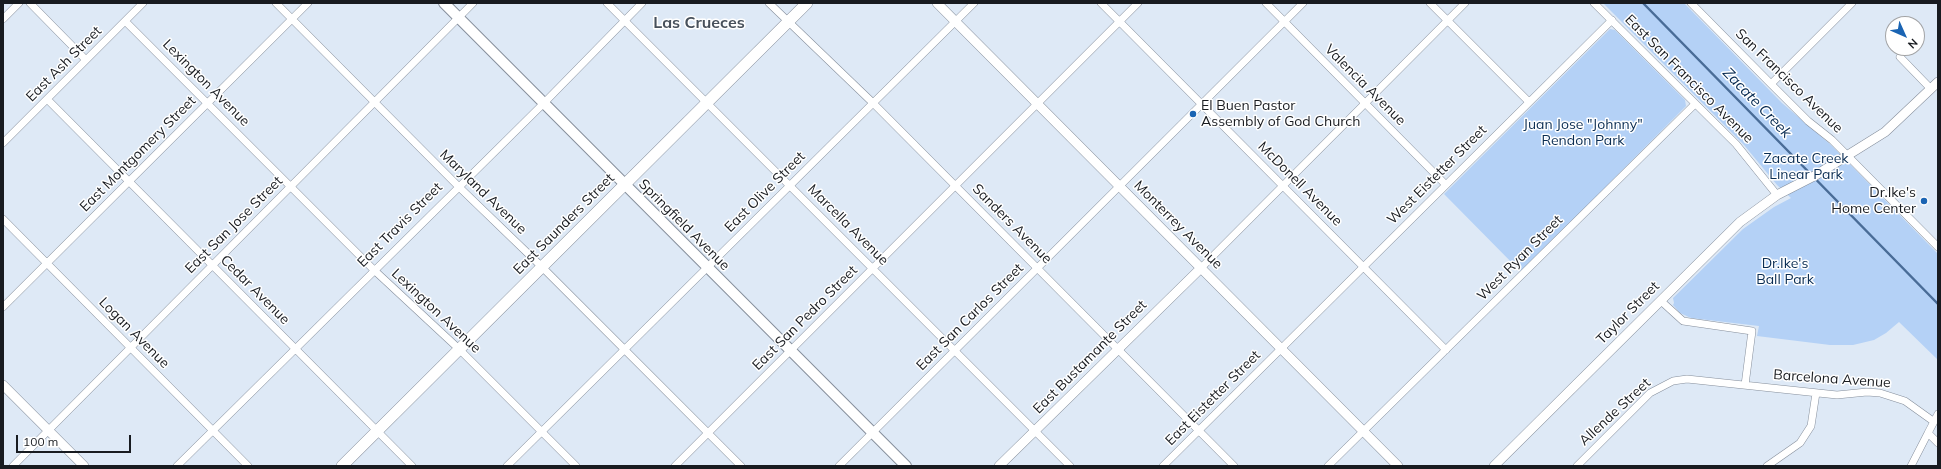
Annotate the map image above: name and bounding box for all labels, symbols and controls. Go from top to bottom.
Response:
street label: East San Francisco Avenue [1621,11,1757,147]
district label: Las Crueces [653,13,745,33]
north arrow [1885,16,1925,56]
street label: East Ash Street [23,23,105,105]
street label: San Francisco Avenue [1732,25,1846,137]
street label: Lexington Avenue [159,36,253,130]
text: N [1905,36,1921,52]
street label: Valencia Avenue [1321,41,1409,129]
water label: Zacate Creek [1719,64,1795,142]
street label: East Montgomery Street [77,93,199,215]
place label: El Buen Pastor Assembly of God Church [1201,98,1360,130]
marker: El Buen Pastor Assembly of God Church [1188,109,1198,119]
park label: Juan Jose "Johnny" Rendon Park [1523,117,1643,150]
street label: West Eistetter Street [1384,122,1490,228]
street label: McDonell Avenue [1254,138,1346,230]
street label: Maryland Avenue [436,146,530,238]
street label: East Olive Street [721,148,809,236]
park label: Zacate Creek Linear Park [1764,151,1848,184]
street label: East Saunders Street [510,170,618,278]
street label: East San Jose Street [182,173,286,277]
street label: Springfield Avenue [635,176,733,274]
street label: Monterrey Avenue [1130,177,1226,273]
street label: East Travis Street [354,179,446,271]
street label: Marcella Avenue [804,181,892,269]
street label: Sanders Avenue [969,181,1055,267]
place label: Dr.Ike's Home Center [1831,185,1916,218]
marker: Dr.Ike's Home Center [1919,196,1929,206]
street label: West Ryan Street [1474,212,1566,304]
street label: Cedar Avenue [217,252,293,328]
park label: Dr.Ike's Ball Park [1756,256,1814,288]
street label: East San Carlos Street [913,260,1027,374]
street label: East San Pedro Street [749,262,861,374]
street label: Lexington Avenue [388,265,484,357]
street label: Taylor Street [1593,278,1663,348]
street label: Logan Avenue [95,294,173,372]
street label: East Bustamante Street [1030,297,1150,417]
street label: East Eistetter Street [1162,347,1264,449]
street label: Barcelona Avenue [1773,367,1891,391]
street label: Allende Street [1576,375,1654,449]
scale bar [18,427,133,453]
text: 100 m [23,434,58,449]

